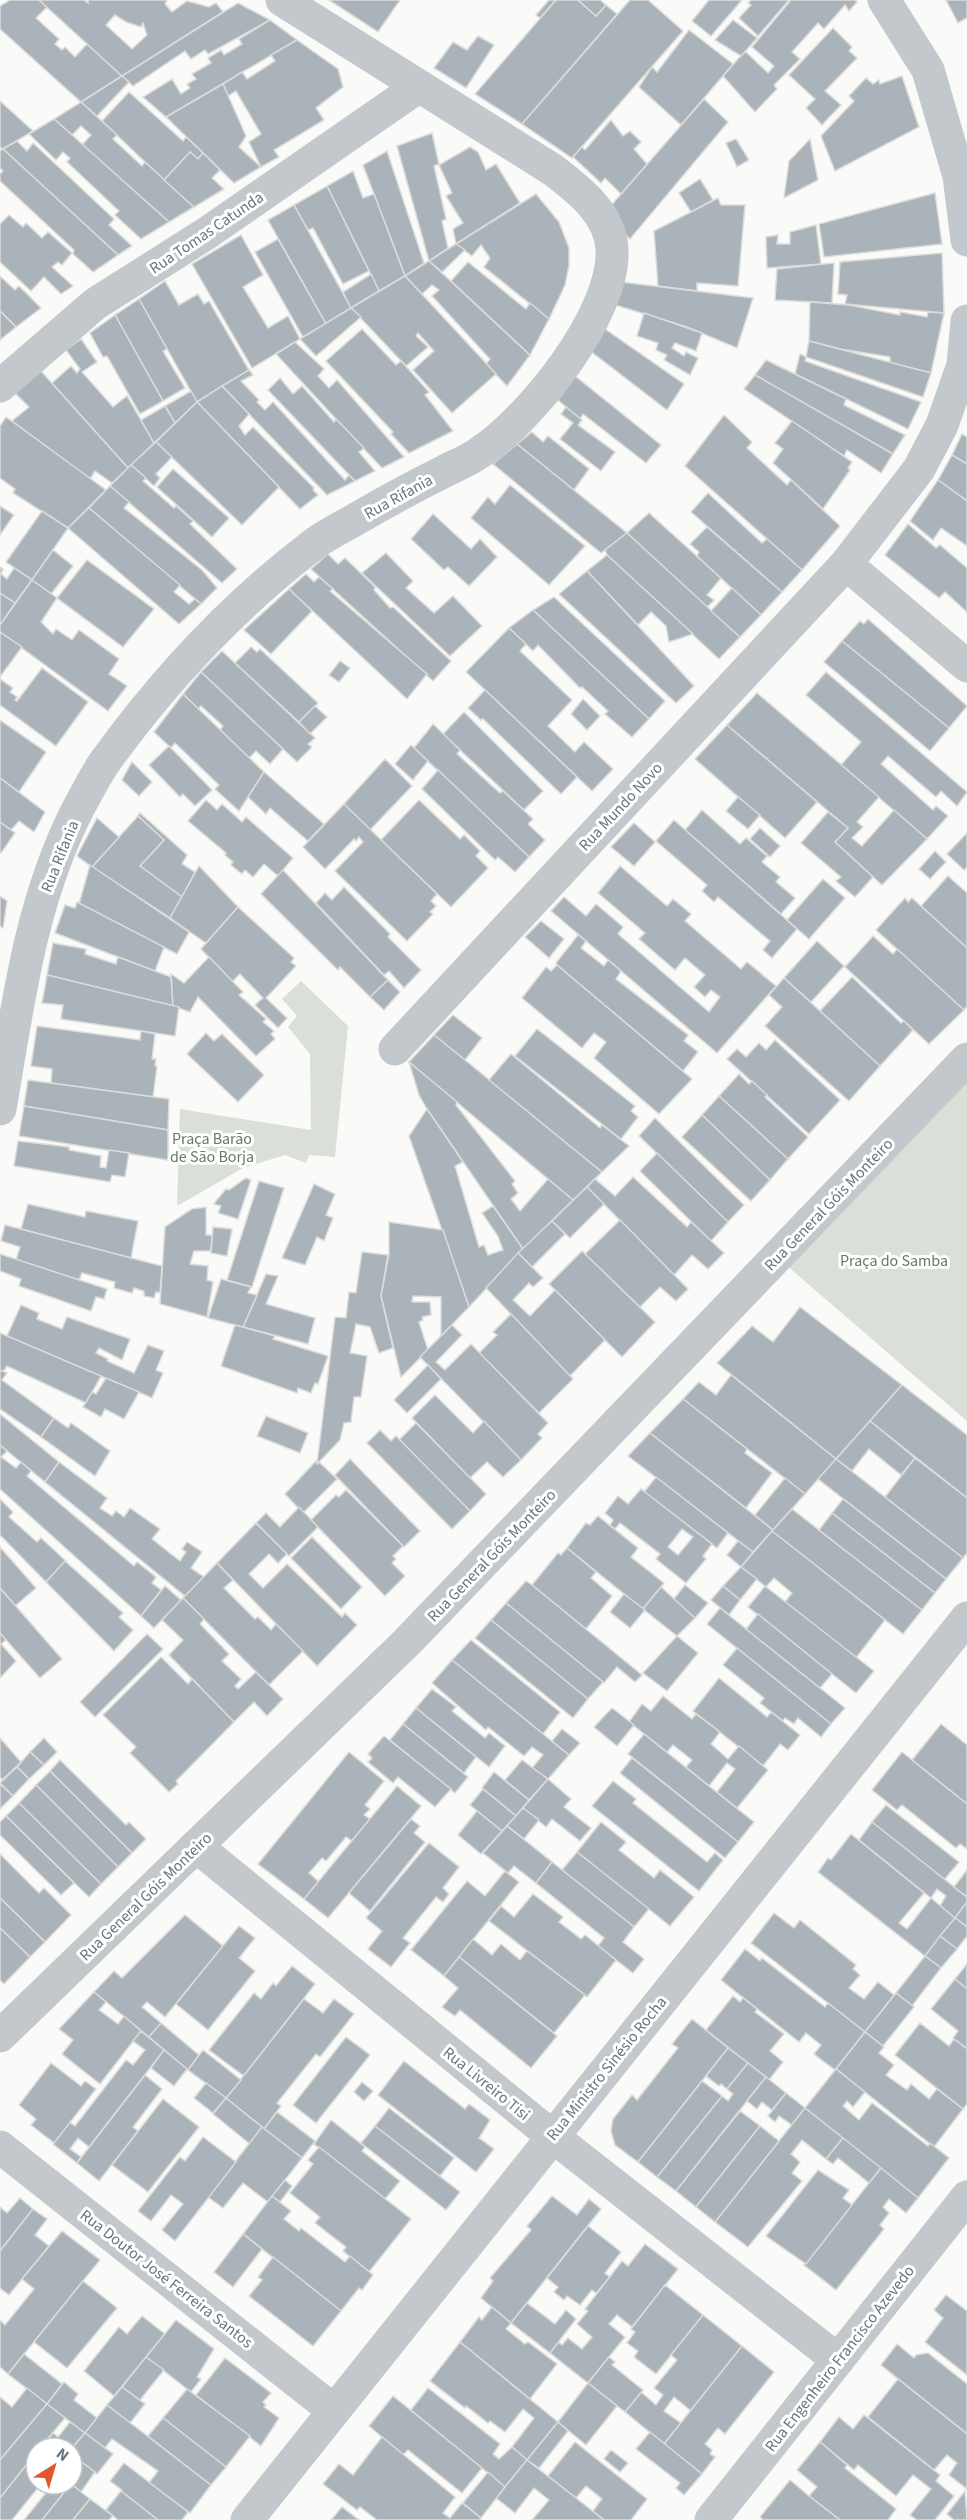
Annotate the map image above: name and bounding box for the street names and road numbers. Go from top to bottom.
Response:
street label: Rua Tomas Catunda [145,186,268,279]
street label: Rua Rifania [360,469,437,525]
street label: Rua Mundo Novo [574,758,668,856]
street label: Rua Rifania [36,817,84,895]
street label: Rua General Góis Monteiro [759,1134,898,1276]
street label: Rua General Góis Monteiro [422,1485,561,1627]
street label: Rua General Góis Monteiro [75,1827,217,1966]
street label: Rua Ministro Sinésio Rocha [542,1992,672,2145]
street label: Rua Livreiro Tisi [438,2042,534,2126]
street label: Rua Doutor José Ferreira Santos [75,2204,258,2353]
street label: Rua Engenheiro Francisco Azevedo [760,2261,920,2456]

